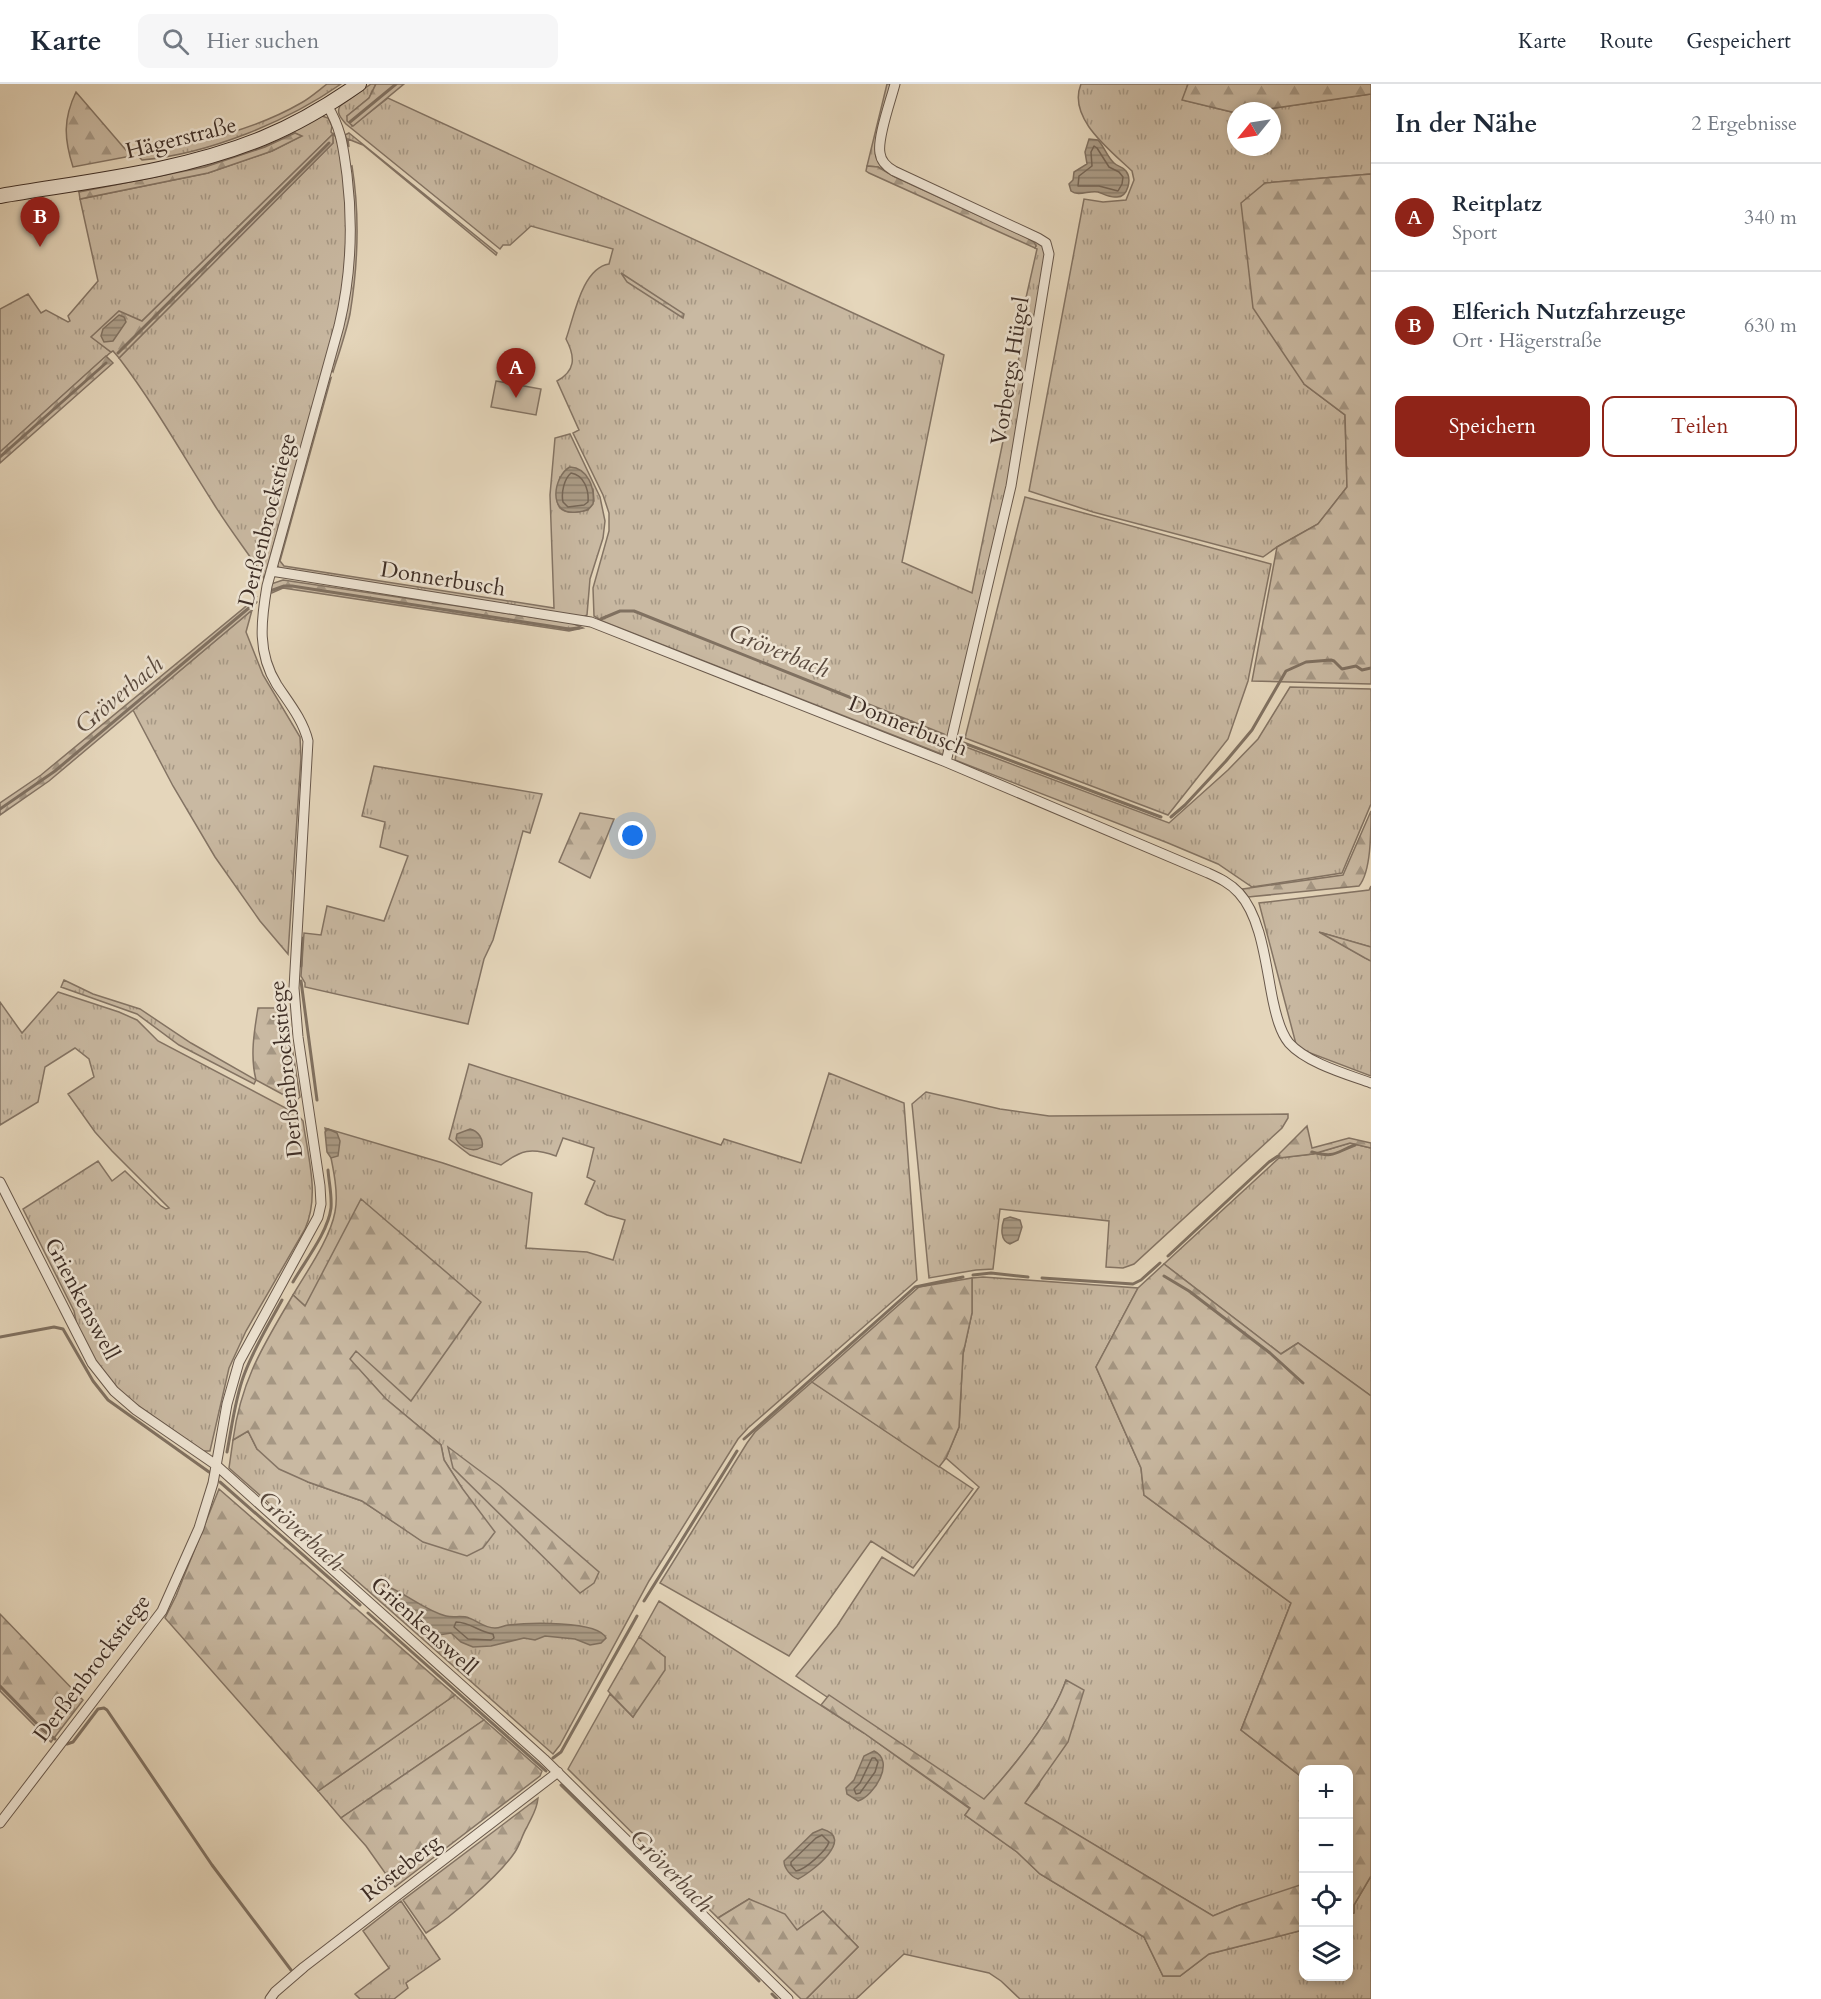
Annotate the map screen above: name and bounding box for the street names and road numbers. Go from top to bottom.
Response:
street label: Hägerstraße [122,110,240,166]
street label: Vorbergs Hügel [983,294,1037,447]
street label: Derßenbrockstiege [231,430,303,610]
street label: Donnerbusch [378,554,508,604]
street label: Donnerbusch [844,688,972,764]
street label: Derßenbrockstiege [262,979,310,1159]
street label: Grienkenswell [37,1233,127,1366]
street label: Grienkenswell [364,1570,484,1682]
street label: Derßenbrockstiege [27,1588,157,1748]
street label: Rösteberg [355,1827,448,1909]

